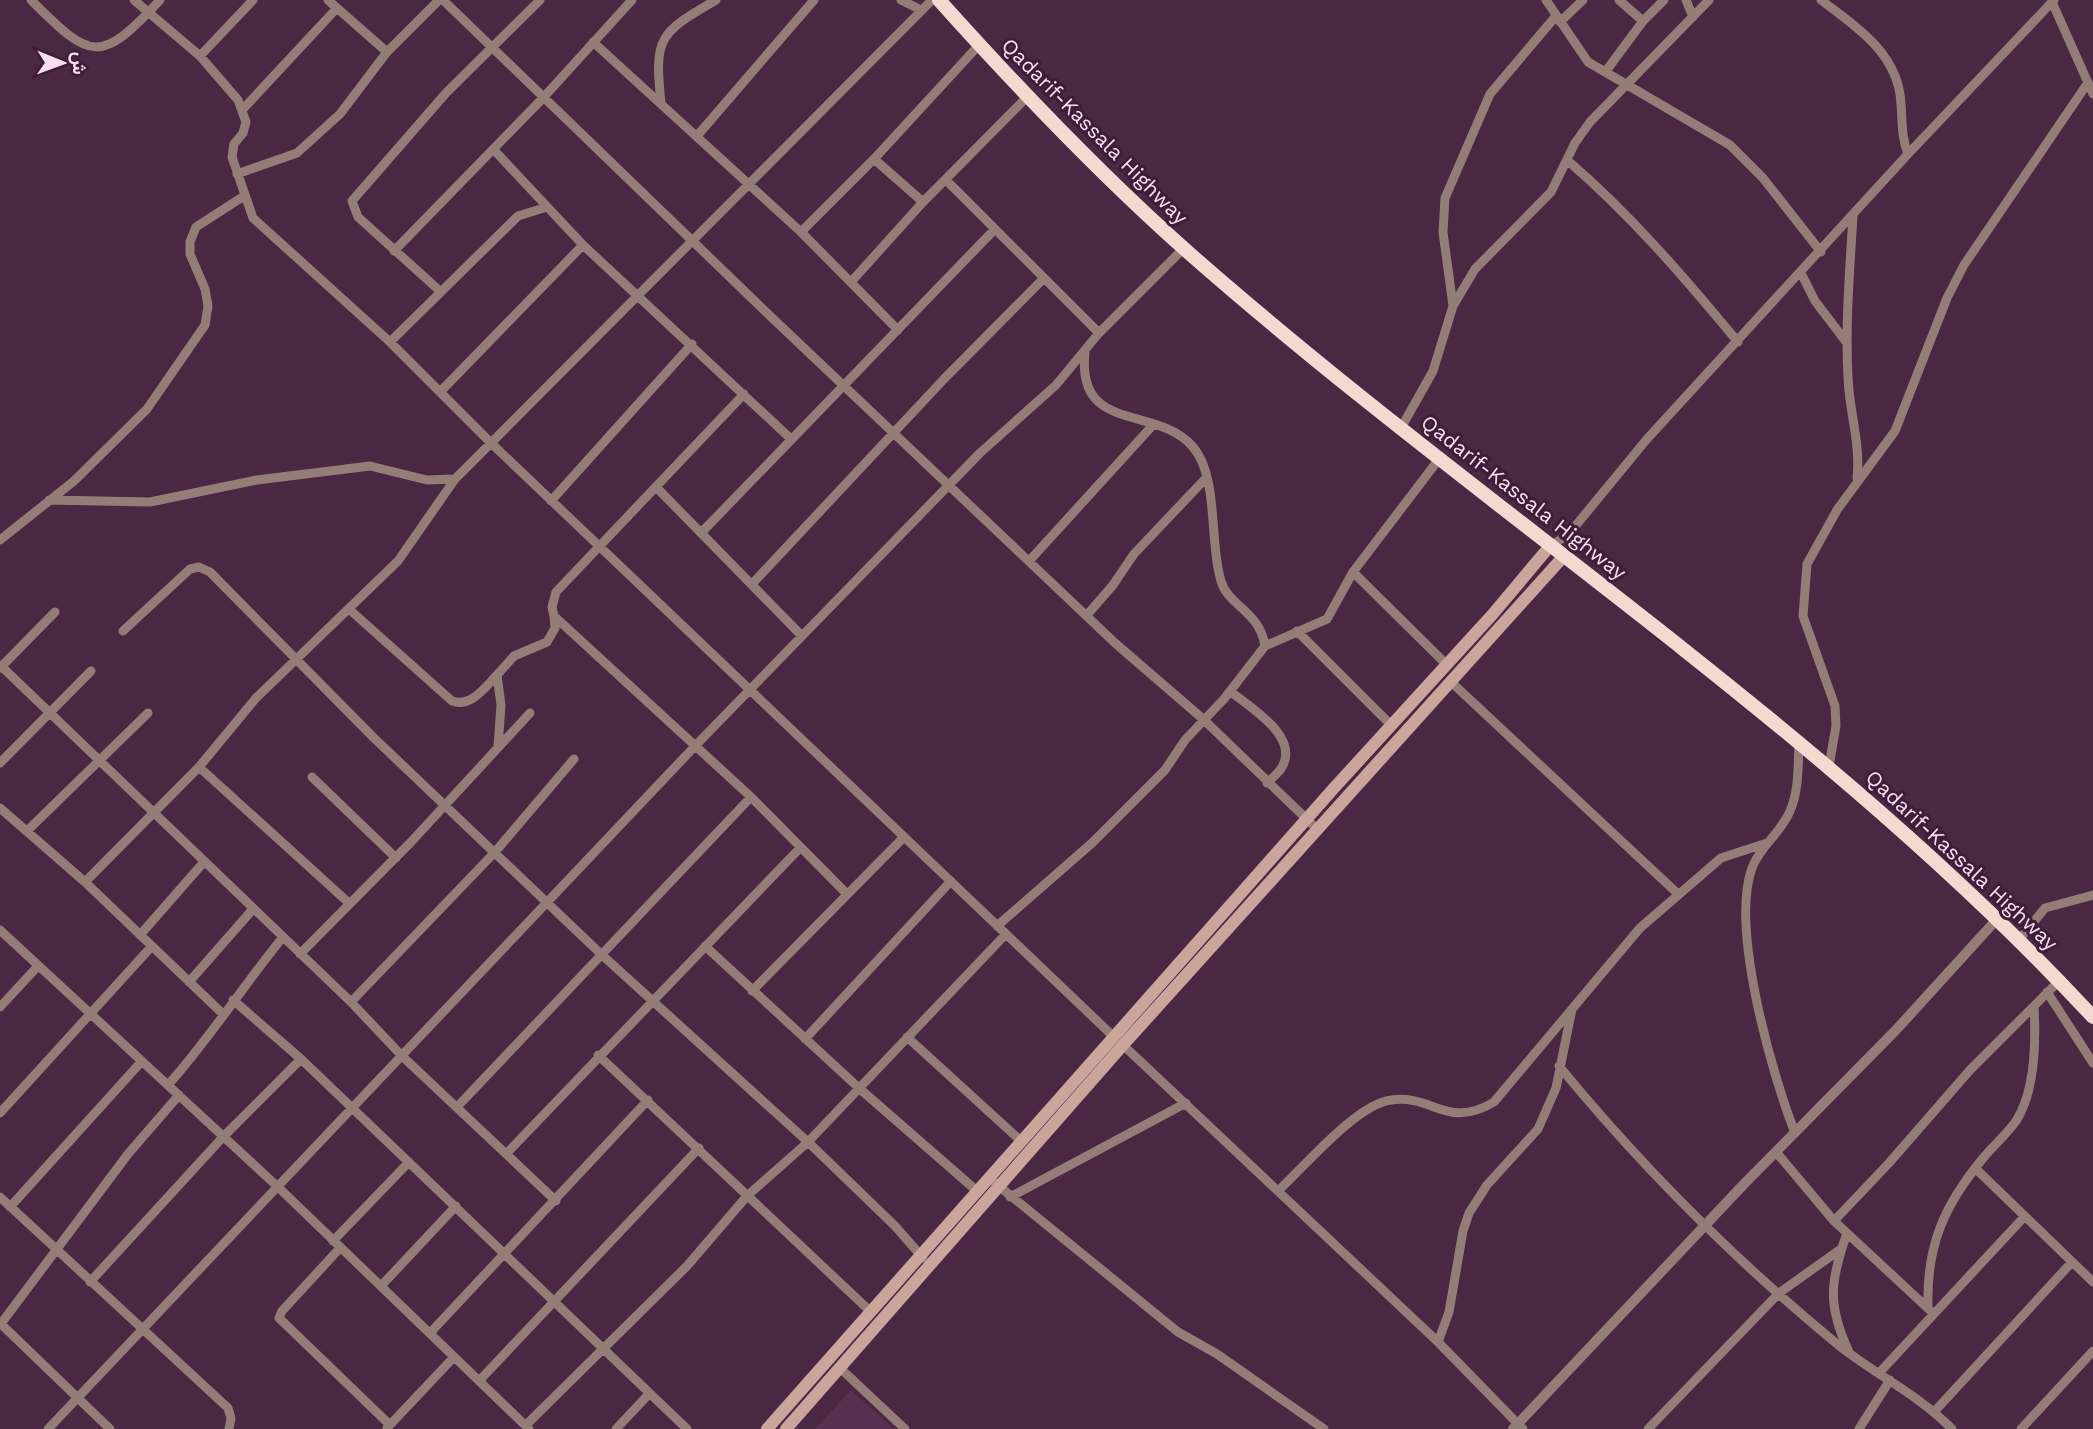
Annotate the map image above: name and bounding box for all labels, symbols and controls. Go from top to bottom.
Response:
north arrow [28,28,98,98]
street label: Qadarif-Kassala Highway [997,33,1194,230]
text: ش [68,52,91,75]
street label: Qadarif-Kassala Highway [1417,409,1632,585]
street label: Qadarif-Kassala Highway [1861,764,2063,956]

